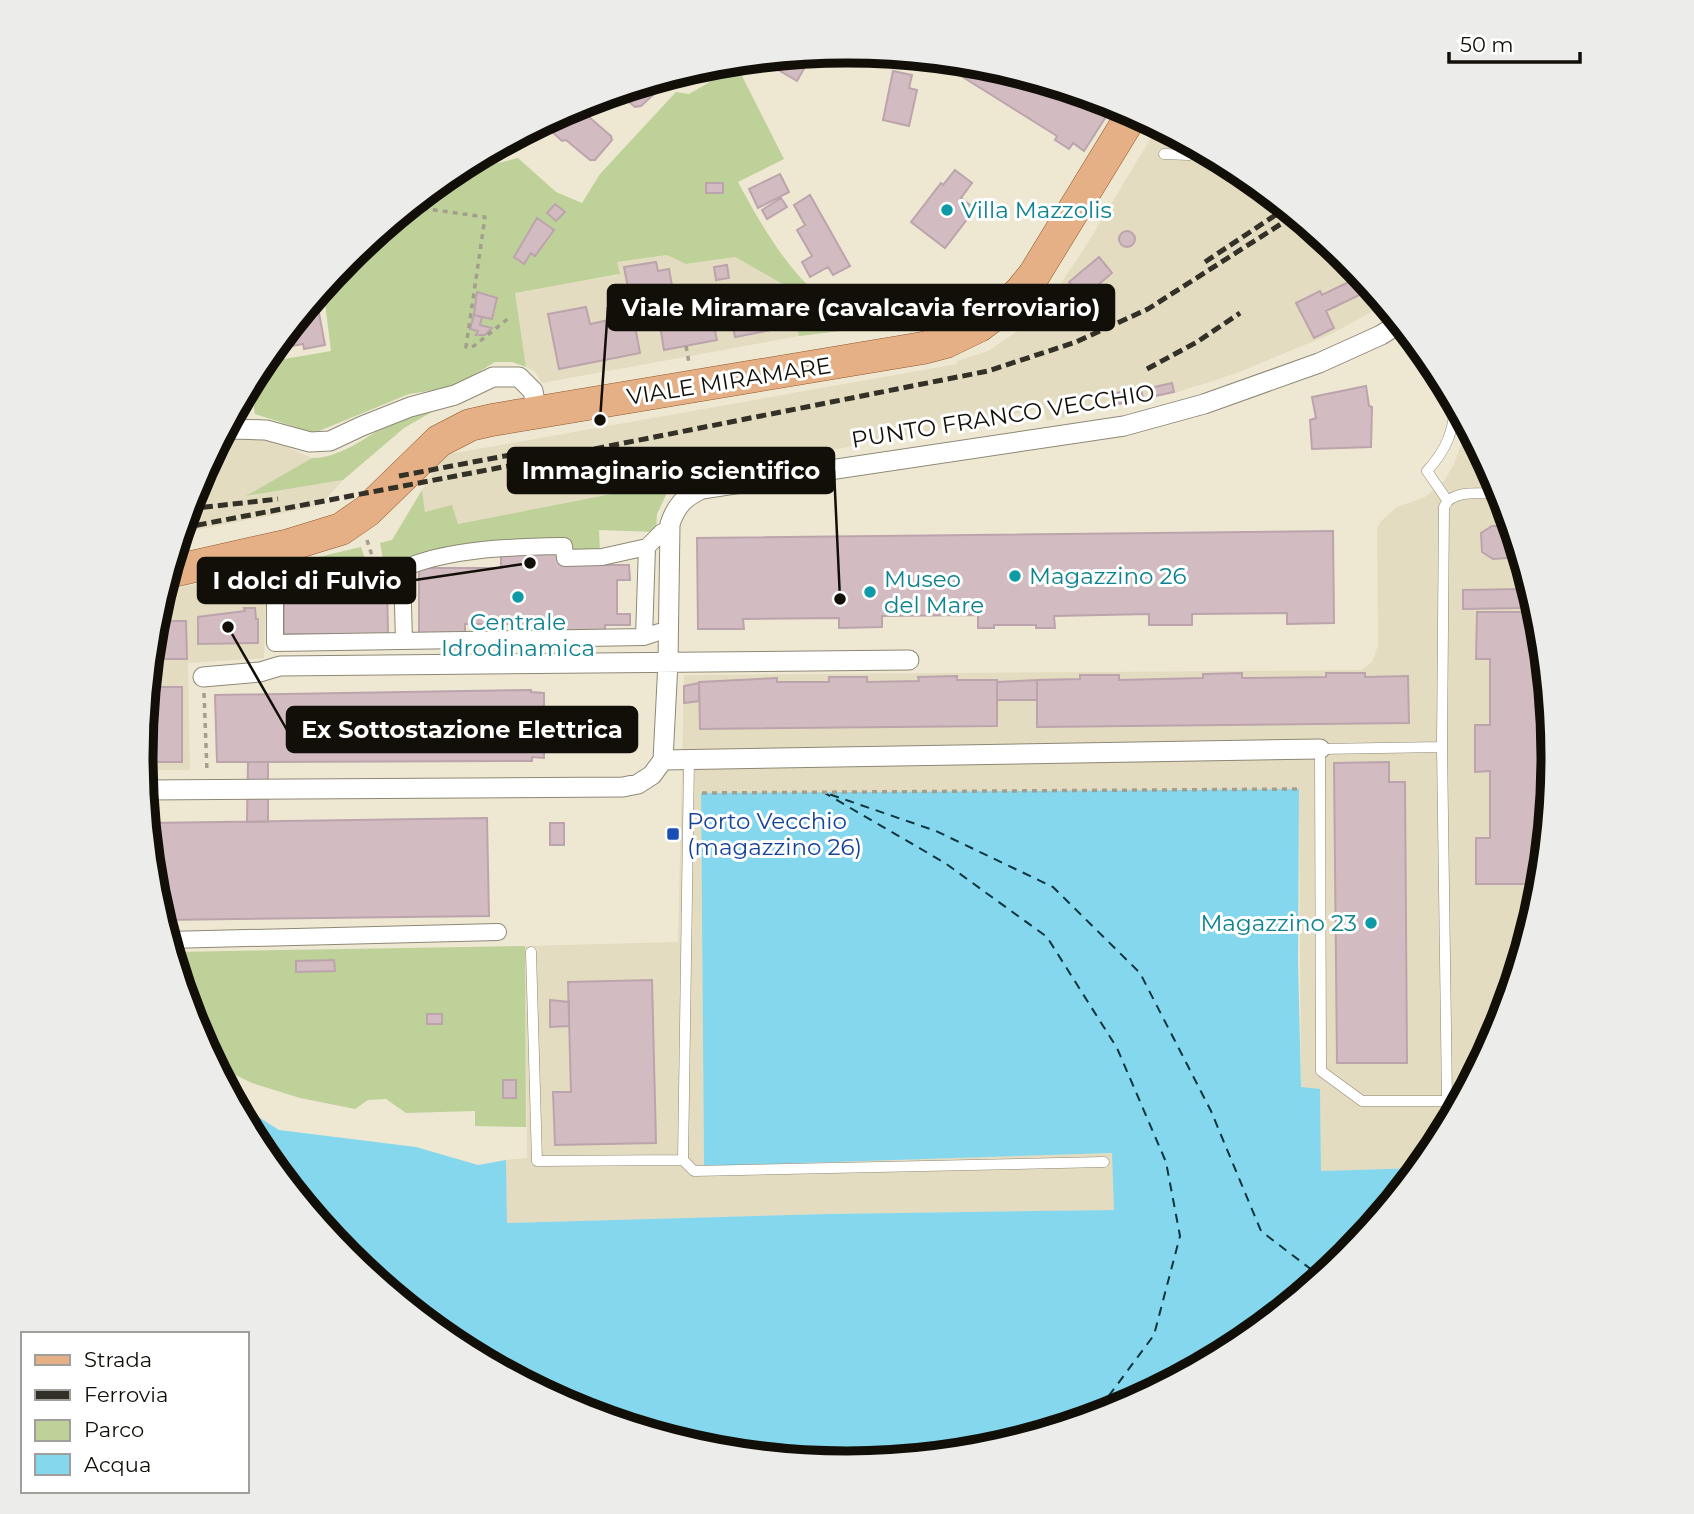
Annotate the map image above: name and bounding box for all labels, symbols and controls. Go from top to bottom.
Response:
scale bar [1449,21,1580,65]
text: 50 m [1460,32,1514,57]
place label: Villa Mazzolis [961,196,1112,224]
marker: Villa Mazzolis [939,202,955,218]
callout: Viale Miramare (cavalcavia ferroviario) [608,285,1114,330]
text: Viale Miramare (cavalcavia ferroviario) [621,293,1100,322]
street label: VIALE MIRAMARE [625,351,833,411]
street label: PUNTO FRANCO VECCHIO [849,378,1157,454]
callout: Immaginario scientifico [508,448,834,493]
text: Immaginario scientifico [522,456,820,485]
callout: I dolci di Fulvio [198,558,415,603]
place label: Magazzino 26 [1029,562,1187,590]
place label: Museo del Mare [884,565,984,619]
text: I dolci di Fulvio [213,566,401,595]
marker: Magazzino 26 [1007,568,1023,584]
marker: Museo del Mare [862,584,878,600]
marker: Centrale Idrodinamica [510,589,526,605]
place label: Centrale Idrodinamica [441,608,595,662]
callout: Ex Sottostazione Elettrica [287,707,637,752]
text: Ex Sottostazione Elettrica [301,715,623,744]
place label: Porto Vecchio (magazzino 26) [687,807,862,861]
marker: Porto Vecchio (magazzino 26) [665,826,681,842]
place label: Magazzino 23 [1200,909,1357,937]
marker: Magazzino 23 [1363,915,1379,931]
legend [21,1332,248,1493]
text: Strada [84,1347,152,1372]
text: Ferrovia [84,1382,168,1407]
text: Parco [84,1417,144,1442]
text: Acqua [84,1452,151,1477]

